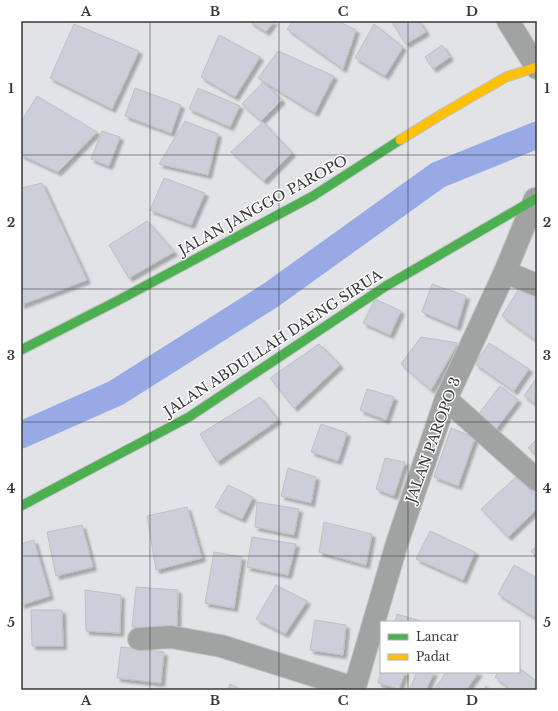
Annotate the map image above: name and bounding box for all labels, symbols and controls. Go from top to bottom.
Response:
text: A [80,3,92,20]
text: B [210,3,220,20]
text: C [338,3,349,20]
text: D [466,3,478,20]
text: 1 [8,80,14,97]
text: 1 [544,80,550,97]
street label: JALAN JANGGO PAROPO [174,151,351,260]
text: 2 [7,214,15,231]
text: 2 [543,214,551,231]
street label: JALAN ABDULLAH DAENG SIRUA [159,266,386,421]
text: 3 [7,347,15,364]
text: 3 [543,347,551,364]
street label: JALAN PAROPO 3 [401,375,464,507]
text: 4 [7,480,16,497]
text: 4 [543,480,552,497]
text: 5 [7,614,15,631]
text: 5 [543,614,551,631]
legend [380,621,520,673]
text: Lancar [416,629,459,644]
text: Padat [416,649,450,664]
text: A [80,692,92,709]
text: B [210,692,220,709]
text: C [338,692,349,709]
text: D [466,692,478,709]

